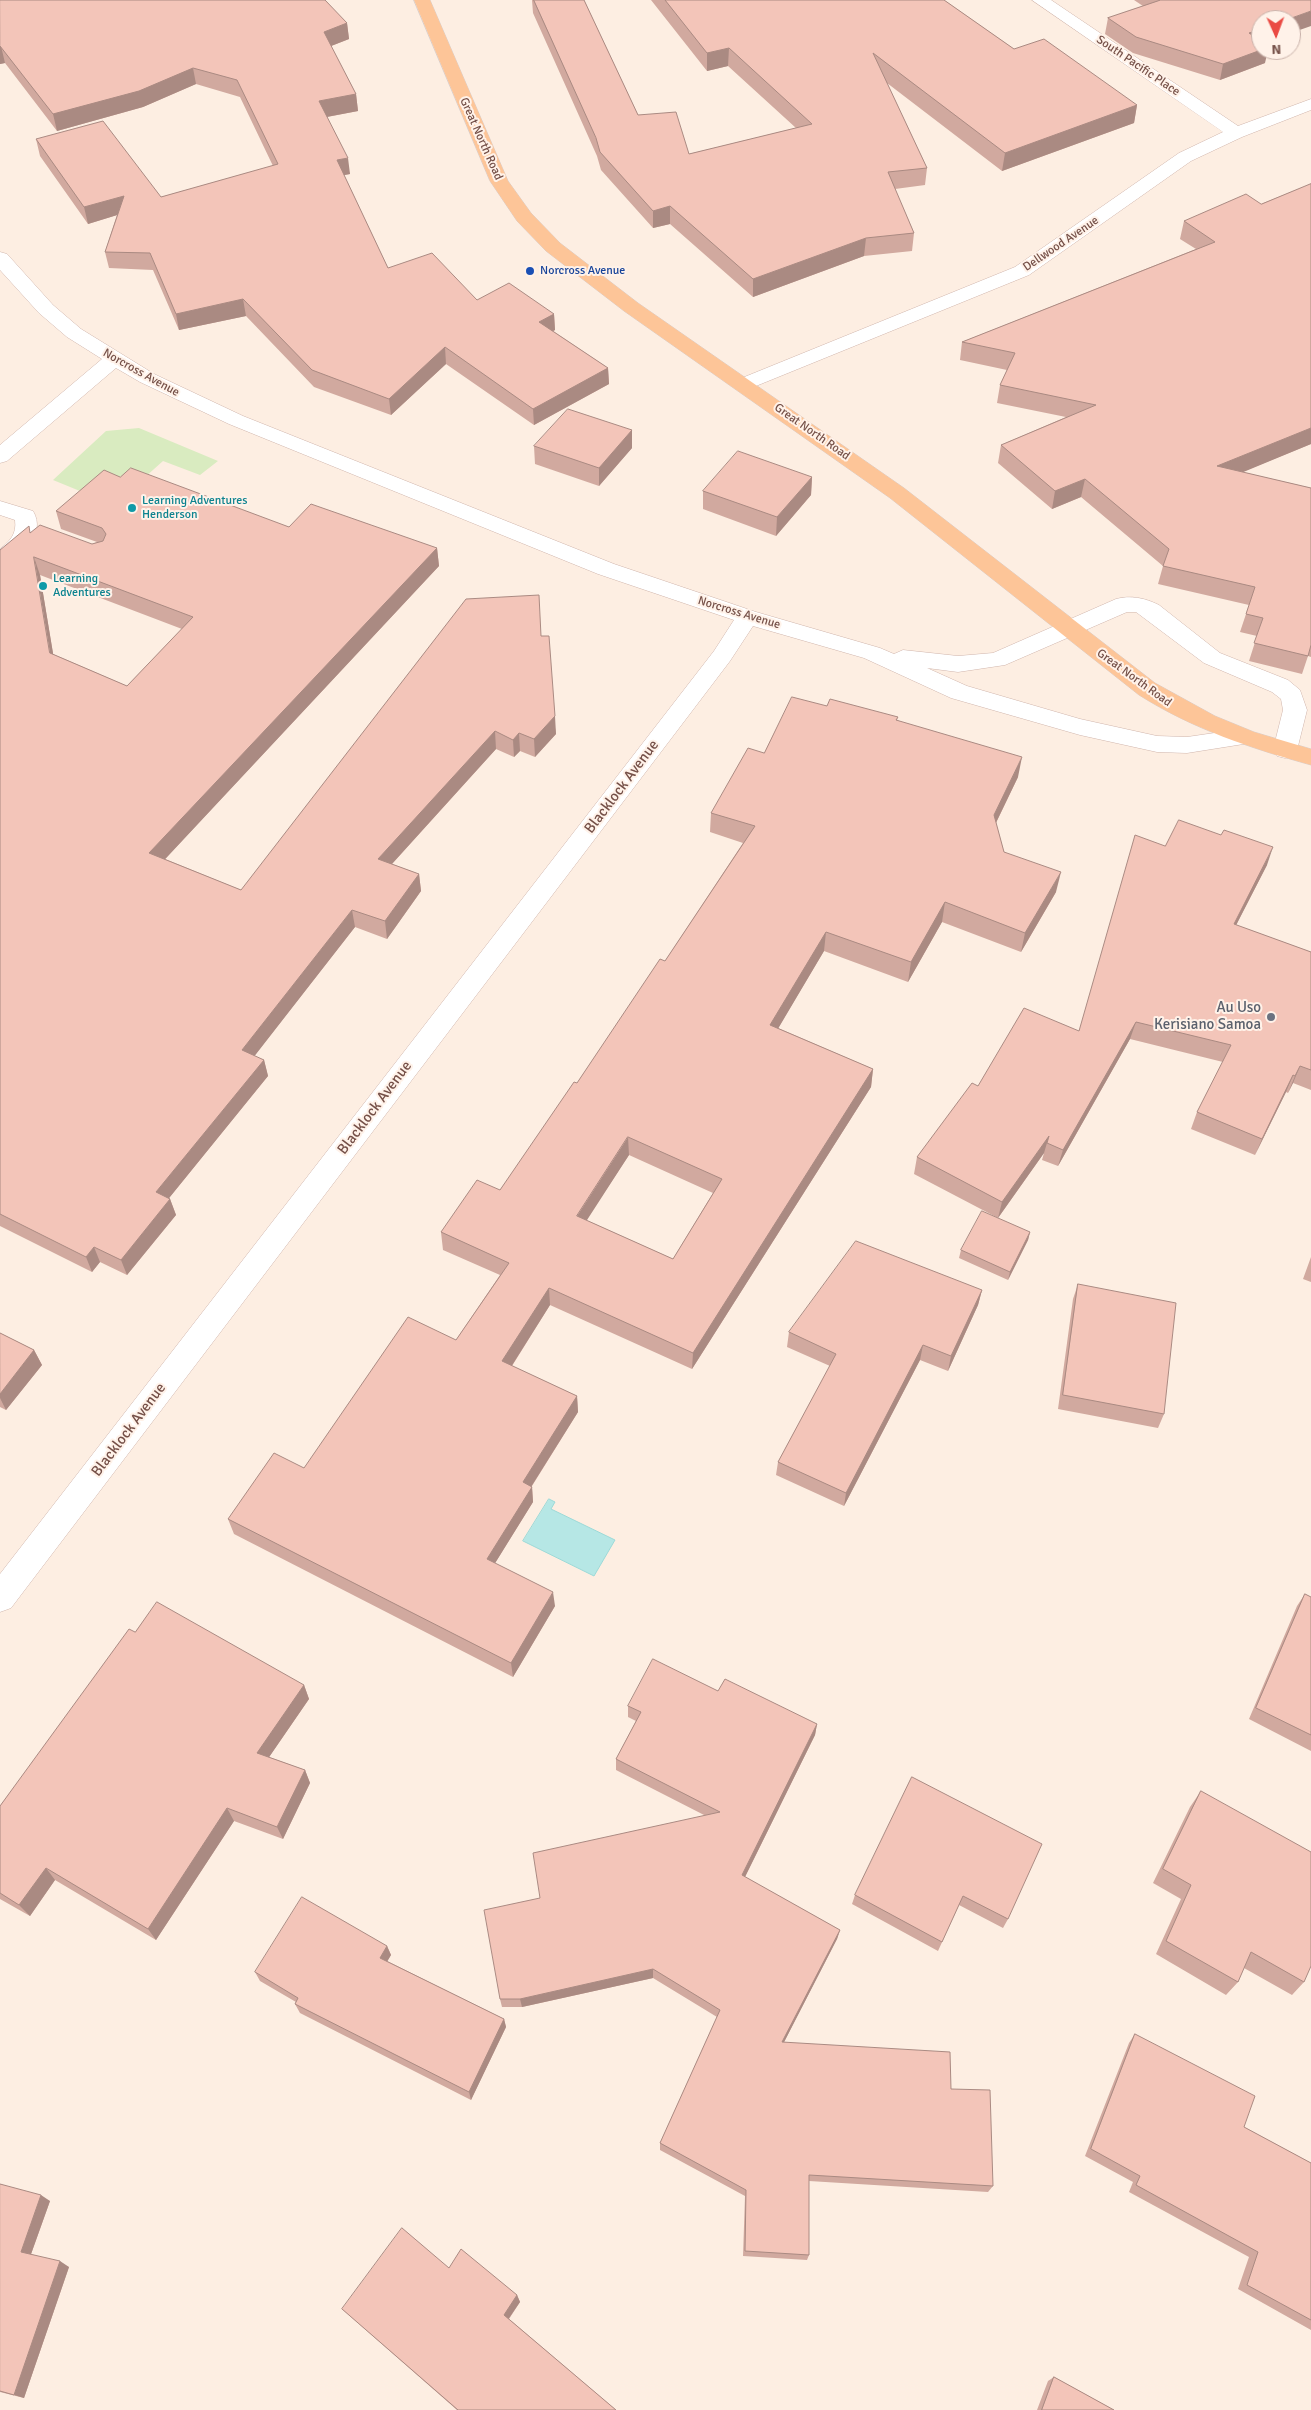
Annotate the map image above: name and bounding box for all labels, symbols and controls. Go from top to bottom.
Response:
north arrow [1251,10,1301,60]
street label: South Pacific Place [1093,33,1183,99]
text: N [1271,41,1282,58]
street label: Great North Road [456,96,506,182]
street label: Dellwood Avenue [1020,213,1102,275]
place label: Norcross Avenue [540,264,625,278]
marker: Norcross Avenue [524,265,536,277]
street label: Norcross Avenue [100,346,182,400]
street label: Great North Road [771,401,853,463]
place label: Learning Adventures Henderson [142,494,247,522]
marker: Learning Adventures Henderson [126,502,138,514]
place label: Learning Adventures [53,572,111,600]
marker: Learning Adventures [37,580,49,592]
street label: Norcross Avenue [696,594,782,632]
street label: Great North Road [1094,646,1174,710]
street label: Blacklock Avenue [581,737,663,837]
place label: Au Uso Kerisiano Samoa [1154,999,1261,1034]
marker: Au Uso Kerisiano Samoa [1265,1011,1277,1023]
street label: Blacklock Avenue [334,1058,416,1158]
street label: Blacklock Avenue [88,1380,170,1480]

